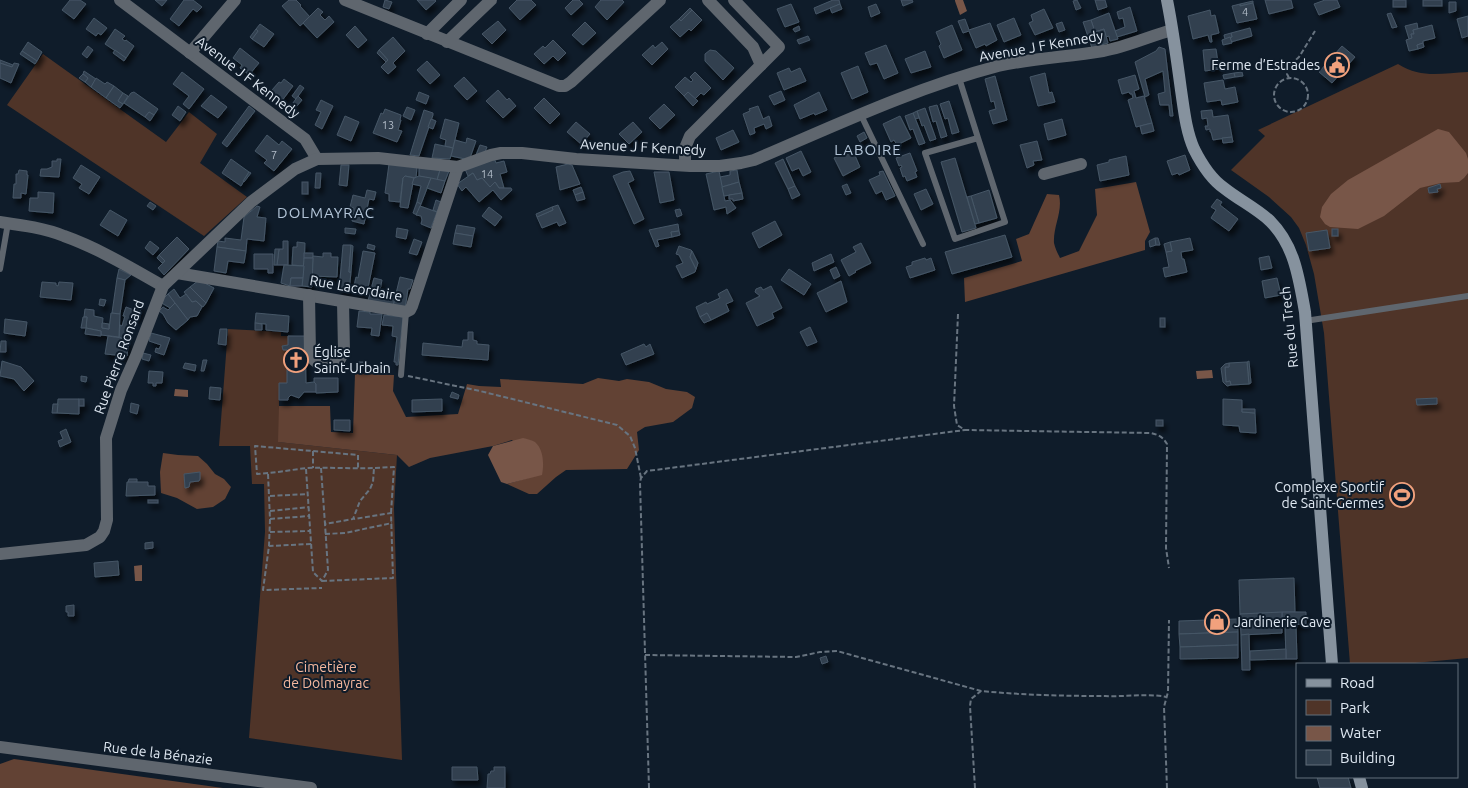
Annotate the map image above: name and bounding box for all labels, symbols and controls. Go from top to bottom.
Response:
house number: 4 [1242,6,1248,18]
street label: Avenue J F Kennedy [978,27,1105,65]
street label: Avenue J F Kennedy [193,33,303,121]
public building icon: Ferme d’Estrades [1324,52,1350,78]
place label: Ferme d’Estrades [1211,57,1320,73]
house number: 13 [382,119,394,131]
street label: Avenue J F Kennedy [580,136,706,158]
district label: LABOIRE [834,141,902,158]
house number: 7 [271,149,277,161]
house number: 14 [481,168,493,180]
district label: DOLMAYRAC [277,204,375,221]
street label: Rue Lacordaire [308,272,404,304]
street label: Rue du Trech [1277,285,1301,369]
street label: Rue Pierre Ronsard [91,298,147,416]
place label: Église Saint-Urbain [314,343,391,376]
church icon: Église Saint-Urbain [283,347,309,373]
place label: Complexe Sportif de Saint-Germes [1274,479,1385,511]
sports icon: Complexe Sportif de Saint-Germes [1389,482,1415,508]
shop icon: Jardinerie Cave [1204,609,1230,635]
place label: Jardinerie Cave [1234,614,1331,630]
park label: Cimetière de Dolmayrac [283,659,369,691]
legend [1296,663,1458,778]
text: Road [1340,674,1375,691]
text: Park [1340,699,1370,716]
text: Water [1340,724,1381,741]
street label: Rue de la Bénazie [102,738,214,768]
text: Building [1340,749,1395,766]

